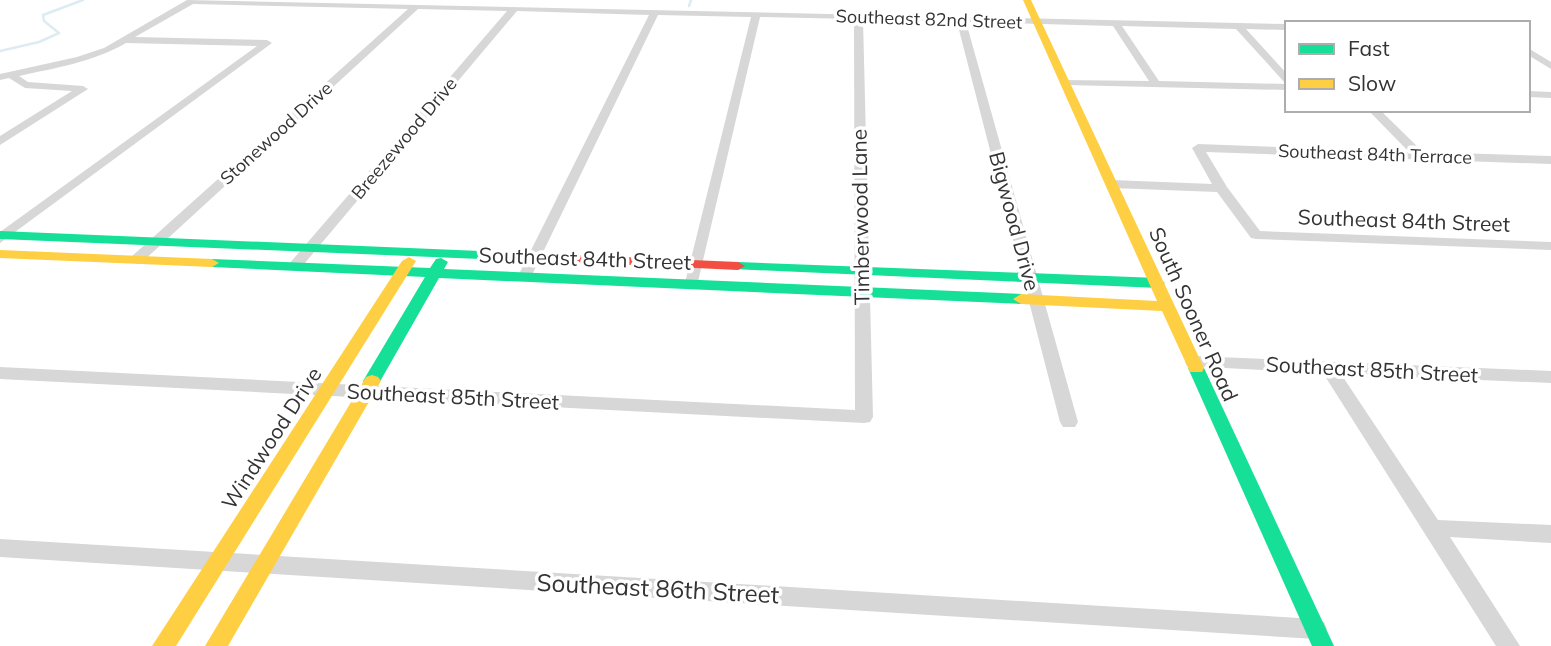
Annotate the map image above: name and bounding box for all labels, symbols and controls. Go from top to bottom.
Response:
street label: Southeast 82nd Street [835,4,1023,34]
legend [1285,21,1530,112]
text: Fast [1348,35,1390,61]
text: Slow [1348,70,1396,96]
street label: Breezewood Drive [346,72,462,204]
street label: Stonewood Drive [215,77,337,189]
street label: Timberwood Lane [845,129,875,305]
street label: Southeast 84th Terrace [1278,139,1472,169]
street label: Bigwood Drive [984,149,1046,293]
street label: Southeast 84th Street [1297,203,1511,237]
street label: South Sooner Road [1144,223,1244,405]
street label: Southeast 84th Street [478,241,692,275]
street label: Southeast 85th Street [1265,350,1479,388]
street label: Windwood Drive [215,362,327,514]
street label: Southeast 85th Street [346,377,560,415]
street label: Southeast 86th Street [536,567,780,609]

